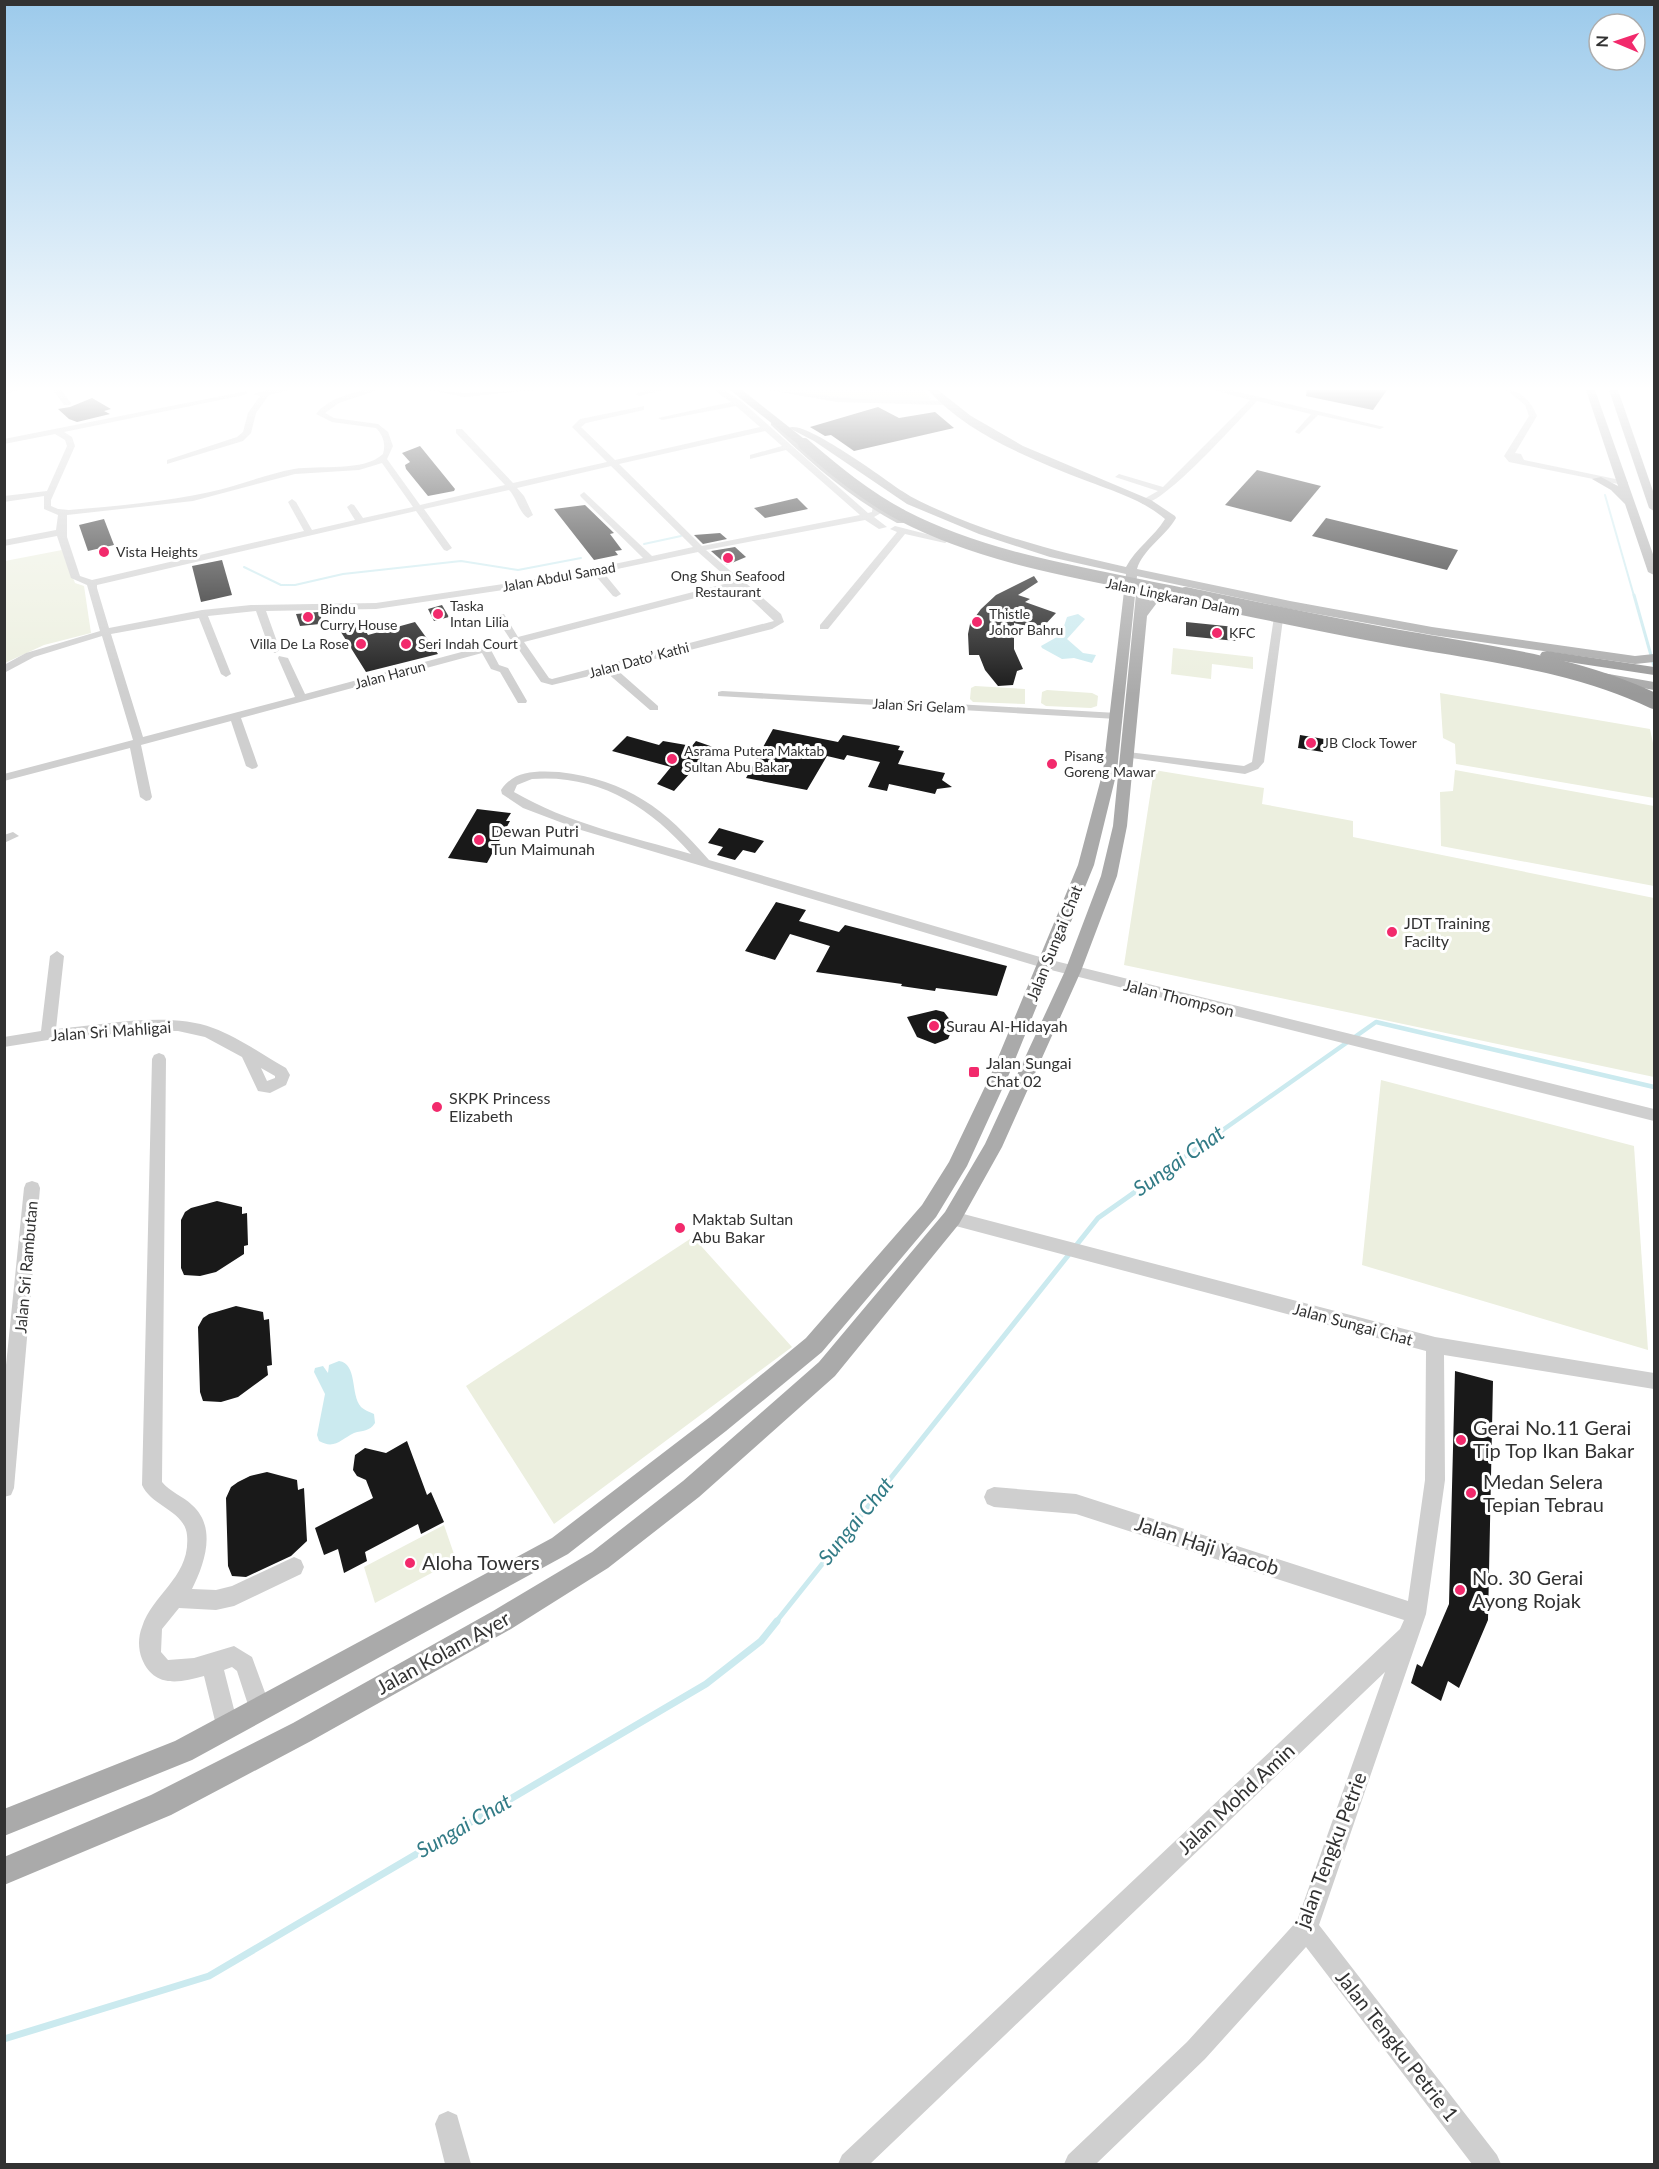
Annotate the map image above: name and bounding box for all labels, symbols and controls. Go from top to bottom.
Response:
north arrow [1587,12,1647,72]
text: N [1592,35,1611,48]
place label: Vista Heights [116,543,198,560]
marker: Vista Heights [97,545,111,559]
marker: Ong Shun Seafood Restaurant [721,551,735,565]
street label: Jalan Abdul Samad [501,558,617,595]
place label: Ong Shun Seafood Restaurant [671,567,785,600]
street label: Jalan Lingkaran Dalam [1105,574,1242,619]
place label: Taska Intan Lilia [450,597,509,630]
place label: Bindu Curry House [320,600,397,633]
place label: Thistle Johor Bahru [989,605,1063,638]
marker: Taska Intan Lilia [431,607,445,621]
marker: Bindu Curry House [301,610,315,624]
marker: Thistle Johor Bahru [970,615,984,629]
place label: KFC [1229,624,1256,641]
marker: KFC [1210,626,1224,640]
place label: Villa De La Rose [250,635,349,652]
place label: Seri Indah Court [418,635,518,652]
marker: Villa De La Rose [354,637,368,651]
marker: Seri Indah Court [399,637,413,651]
street label: Jalan Dato’ Kathi [587,638,691,681]
street label: Jalan Harun [353,657,427,692]
street label: Jalan Sri Gelam [872,695,966,716]
place label: JB Clock Tower [1323,734,1417,751]
marker: JB Clock Tower [1304,736,1318,750]
place label: Asrama Putera Maktab Sultan Abu Bakar [684,742,824,775]
place label: Pisang Goreng Mawar [1064,747,1156,780]
marker: Asrama Putera Maktab Sultan Abu Bakar [665,752,679,766]
marker: Pisang Goreng Mawar [1045,757,1059,771]
place label: Dewan Putri Tun Maimunah [491,821,595,858]
marker: Dewan Putri Tun Maimunah [472,833,486,847]
street label: Jalan Sungai Chat [1022,882,1085,1003]
place label: JDT Training Facilty [1404,913,1490,950]
marker: JDT Training Facilty [1385,925,1399,939]
street label: Jalan Thompson [1122,975,1236,1020]
place label: Surau Al-Hidayah [946,1016,1068,1035]
street label: Jalan Sri Mahligai [50,1017,172,1044]
marker: Surau Al-Hidayah [927,1019,941,1033]
place label: Jalan Sungai Chat 02 [986,1053,1072,1090]
marker: Jalan Sungai Chat 02 [967,1065,981,1079]
place label: SKPK Princess Elizabeth [449,1088,551,1125]
marker: SKPK Princess Elizabeth [430,1100,444,1114]
water label: Sungai Chat [1128,1119,1229,1200]
street label: Jalan Sri Rambutan [10,1200,41,1334]
place label: Maktab Sultan Abu Bakar [692,1209,793,1246]
marker: Maktab Sultan Abu Bakar [673,1221,687,1235]
street label: Jalan Sungai Chat [1291,1298,1415,1349]
place label: Gerai No.11 Gerai Tip Top Ikan Bakar [1473,1415,1635,1462]
marker: Gerai No.11 Gerai Tip Top Ikan Bakar [1454,1433,1468,1447]
place label: Medan Selera Tepian Tebrau [1483,1469,1604,1516]
water label: Sungai Chat [812,1471,898,1569]
marker: Medan Selera Tepian Tebrau [1464,1486,1478,1500]
street label: Jalan Haji Yaacob [1132,1510,1282,1580]
place label: Aloha Towers [422,1550,540,1574]
marker: Aloha Towers [403,1556,417,1570]
place label: No. 30 Gerai Ayong Rojak [1472,1565,1583,1612]
marker: No. 30 Gerai Ayong Rojak [1453,1583,1467,1597]
street label: Jalan Kolam Ayer [372,1605,514,1699]
street label: Jalan Mohd Amin [1172,1738,1299,1859]
street label: jalan Tengku Petrie [1289,1768,1371,1932]
water label: Sungai Chat [411,1787,516,1862]
street label: Jalan Tengku Petrie 1 [1331,1965,1464,2126]

